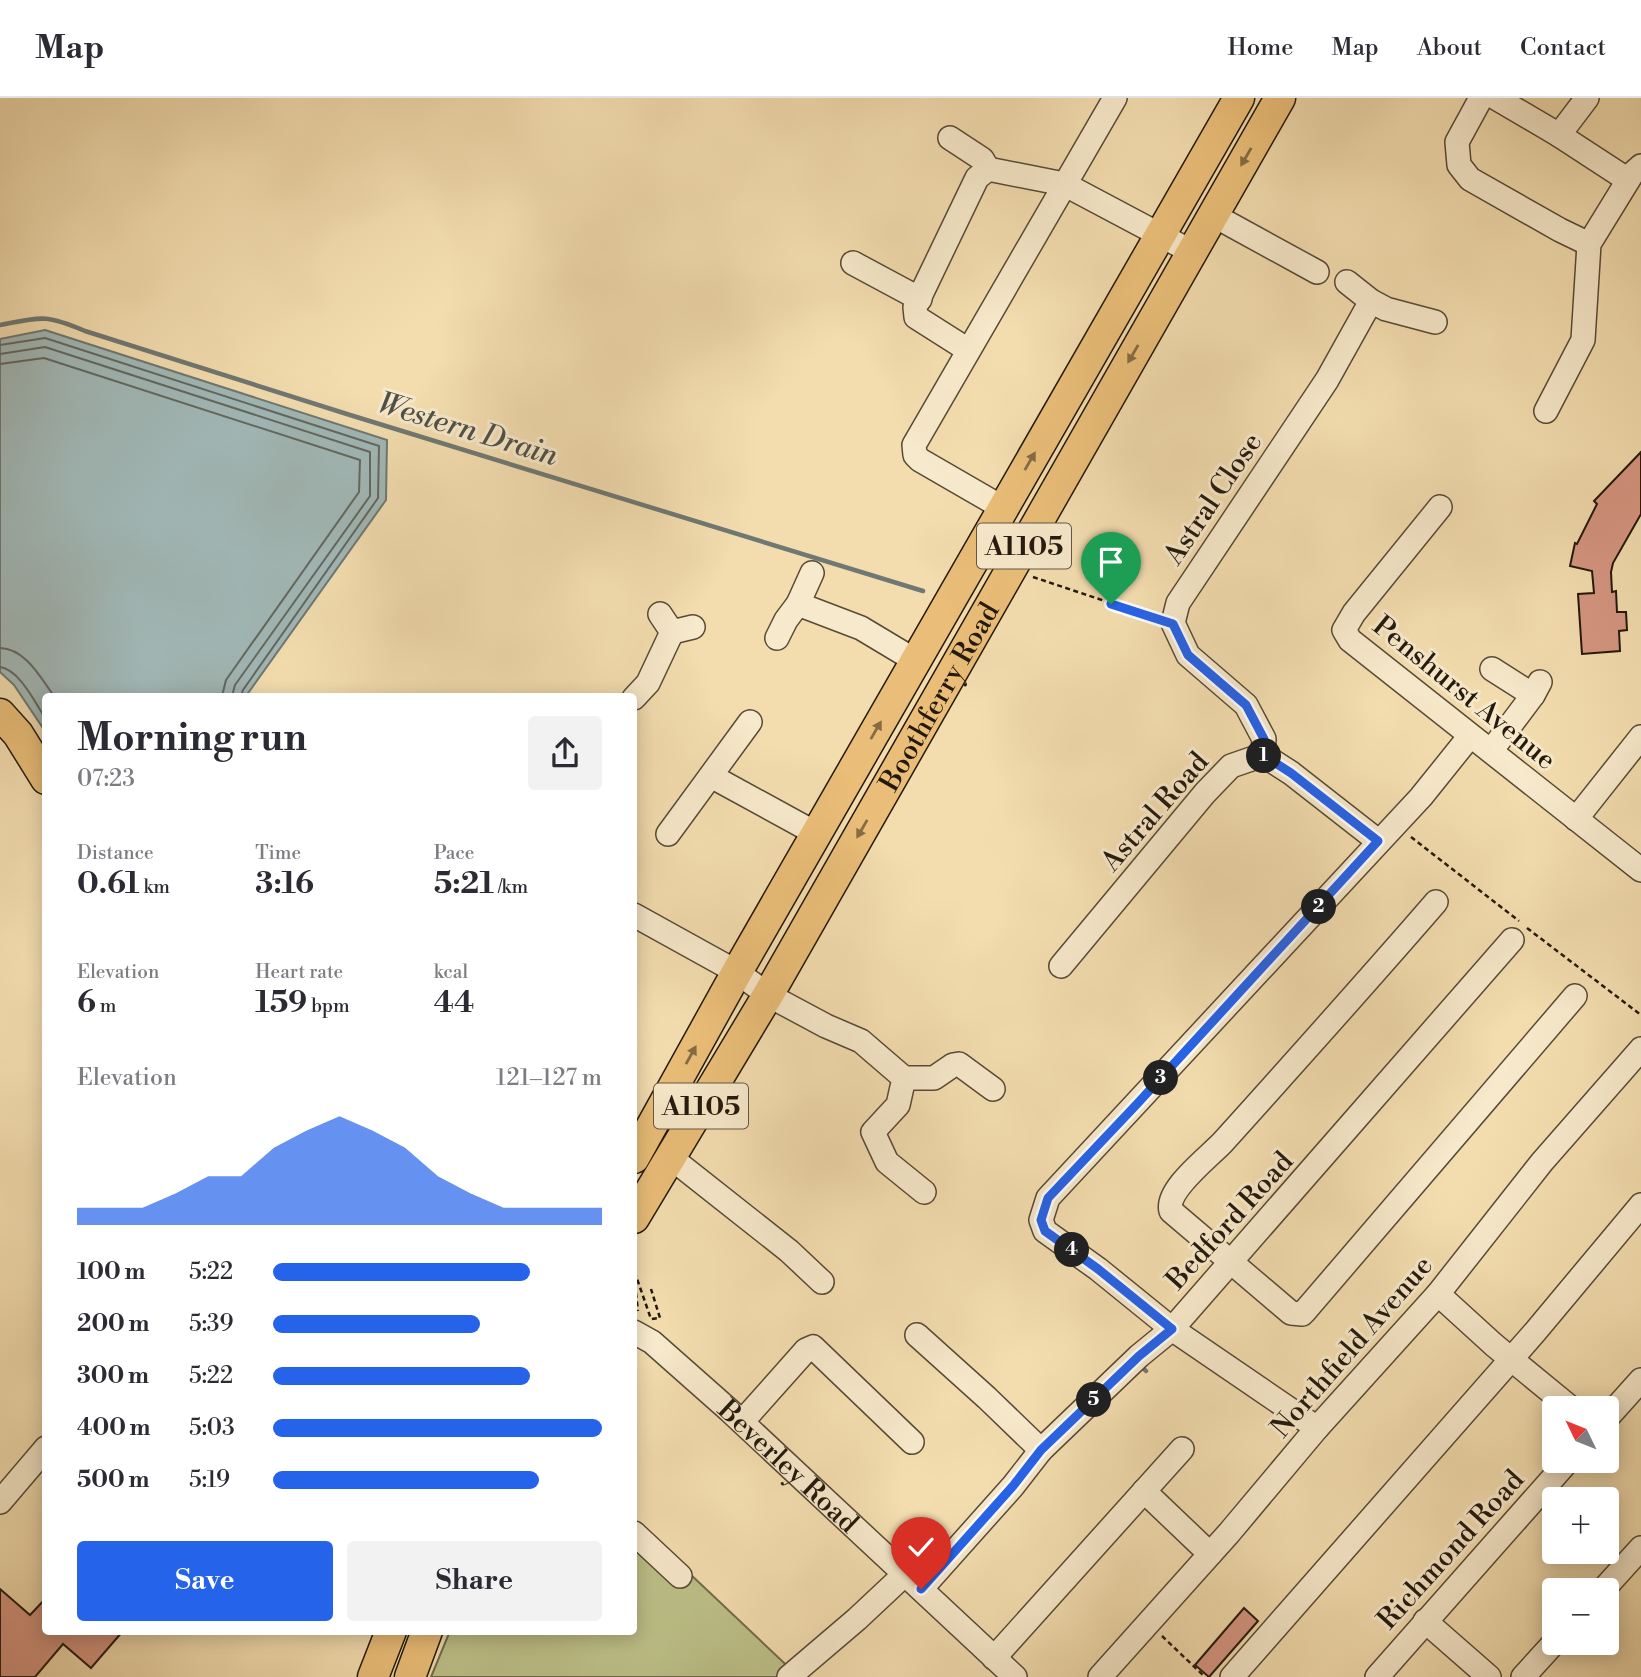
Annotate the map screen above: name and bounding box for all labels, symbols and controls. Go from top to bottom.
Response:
text: Map [35,28,104,69]
text: Home [1228,33,1293,63]
text: Map [1331,33,1379,63]
text: About [1417,33,1482,63]
text: Contact [1520,33,1606,63]
one-way arrow [1240,148,1252,167]
one-way arrow [1127,345,1139,364]
water label: Western Drain [373,385,562,475]
street label: Astral Close [1156,426,1270,572]
one-way arrow [1024,452,1036,471]
road number: A1105 [977,524,1071,568]
pin [1081,532,1141,604]
icon: arrive [1092,543,1130,581]
street label: Boothferry Road [872,596,1007,799]
street label: Penshurst Avenue [1365,609,1563,778]
text: Morning run [77,715,307,762]
button: share [528,716,602,790]
one-way arrow [870,720,882,740]
pin: 1 [1246,738,1282,774]
text: 1 [1259,743,1268,767]
street label: Astral Road [1093,745,1217,880]
text: 07:23 [77,765,135,793]
one-way arrow [856,819,868,838]
text: Distance [77,841,154,865]
text: Time [255,841,301,865]
text: Pace [434,841,474,865]
text: 0.61 [77,865,140,903]
text: 3:16 [255,865,314,903]
text: 5:21 [434,865,494,903]
text: km [140,875,170,899]
text: /km [494,875,528,899]
pin: 2 [1302,890,1336,924]
text: 2 [1313,894,1324,918]
text: Elevation [77,960,159,984]
text: Heart rate [255,960,343,984]
text: kcal [434,960,468,984]
text: 6 [77,984,96,1022]
text: 159 [255,984,307,1022]
text: 44 [434,984,474,1022]
text: m [96,994,116,1018]
text: bpm [307,994,350,1018]
one-way arrow [685,1046,697,1065]
pin: 3 [1144,1060,1178,1096]
text: Elevation [77,1064,177,1092]
text: 121–127 m [496,1064,602,1092]
text: 3 [1155,1065,1166,1089]
road number: A1105 [654,1084,748,1128]
street label: Bedford Road [1158,1145,1301,1298]
pin: 4 [1054,1232,1090,1268]
text: 4 [1065,1237,1078,1261]
street label: Northfield Avenue [1264,1249,1441,1445]
text: 100 m [77,1258,145,1286]
text: 5:22 [189,1258,233,1286]
text: 200 m [77,1310,149,1338]
text: 5:39 [189,1310,234,1338]
text: 300 m [77,1362,149,1390]
text: 5:22 [189,1362,233,1390]
pin: 5 [1076,1382,1112,1418]
text: 5 [1088,1387,1099,1411]
street label: Beverley Road [709,1392,865,1541]
north arrow [1542,1396,1619,1474]
map controls [1542,1396,1619,1655]
text: 400 m [77,1414,150,1442]
text: 5:03 [189,1414,235,1442]
street label: Richmond Road [1370,1463,1532,1637]
text: 500 m [77,1466,149,1494]
text: 5:19 [189,1466,230,1494]
button: + [1542,1487,1619,1564]
pin [891,1517,951,1589]
icon: check [902,1528,940,1566]
button: Save [77,1541,333,1621]
button: Share [347,1541,602,1621]
button: − [1542,1578,1619,1655]

